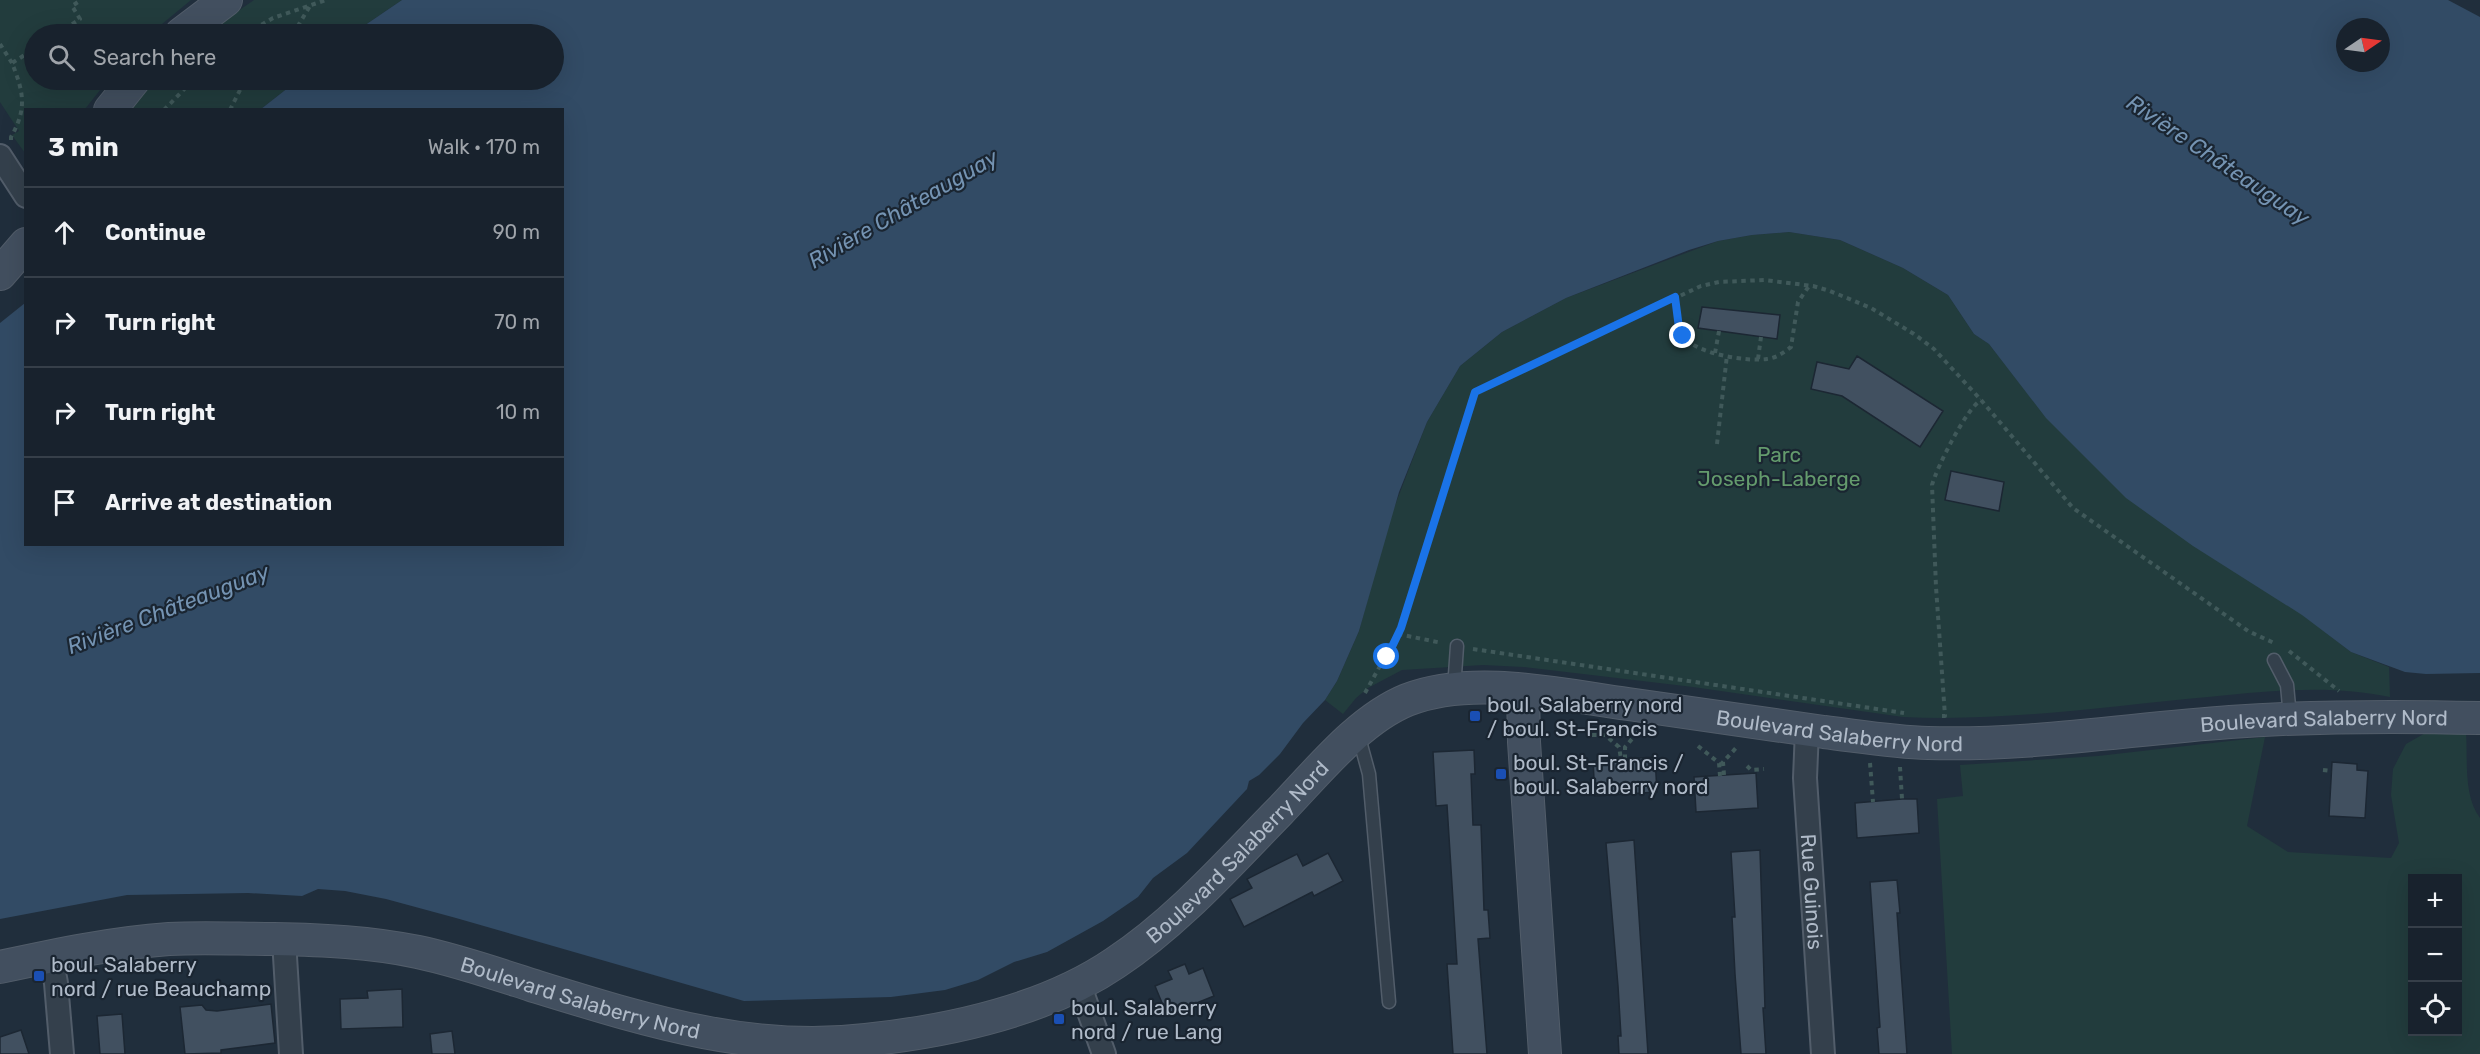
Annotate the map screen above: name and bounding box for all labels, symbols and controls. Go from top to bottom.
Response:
north arrow [2336,18,2390,72]
search box [24,24,564,90]
icon: search [45,41,78,74]
text: Search here [93,44,216,71]
water label: Rivière Châteauguay [2121,89,2315,232]
text: 3 min [48,132,119,163]
text: Walk · 170 m [428,135,540,159]
water label: Rivière Châteauguay [803,143,1003,274]
icon: ahead [48,216,81,249]
text: Continue [105,219,206,246]
text: 90 m [493,220,540,244]
icon: right [48,306,81,339]
text: Turn right [105,309,215,336]
text: 70 m [494,310,540,334]
route end [1669,322,1695,348]
icon: right [48,396,81,429]
text: Turn right [105,399,215,426]
text: 10 m [496,400,540,424]
park label: Parc Joseph-Laberge [1698,442,1860,491]
icon: arrive [48,486,81,519]
text: Arrive at destination [105,489,332,516]
water label: Rivière Châteauguay [63,558,274,660]
route start [1373,643,1399,669]
place label: boul. Salaberry nord / boul. St-Francis [1487,692,1683,741]
street label: Boulevard Salaberry Nord [1715,704,1963,756]
street label: Boulevard Salaberry Nord [2199,704,2448,737]
marker: boul. Salaberry nord / boul. St-Francis [1468,709,1482,723]
place label: boul. St-Francis / boul. Salaberry nord [1513,750,1709,799]
street label: Boulevard Salaberry Nord [1141,755,1333,948]
marker: boul. St-Francis / boul. Salaberry nord [1494,767,1508,781]
street label: Rue Guinois [1796,833,1829,950]
map controls [2408,874,2462,1036]
button: + [2408,874,2462,928]
button: − [2408,928,2462,982]
street label: Boulevard Salaberry Nord [458,951,702,1044]
place label: boul. Salaberry nord / rue Beauchamp [51,952,271,1001]
marker: boul. Salaberry nord / rue Beauchamp [32,969,46,983]
button: locate [2408,982,2462,1036]
place label: boul. Salaberry nord / rue Lang [1071,995,1223,1044]
marker: boul. Salaberry nord / rue Lang [1052,1012,1066,1026]

